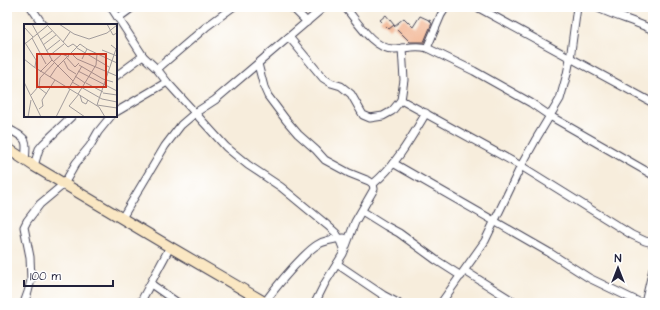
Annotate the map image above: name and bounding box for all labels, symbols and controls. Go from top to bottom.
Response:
inset map [24,24,117,117]
north arrow [598,248,638,288]
text: N [615,251,622,266]
scale bar [24,262,113,288]
text: 100 m [30,268,61,285]

